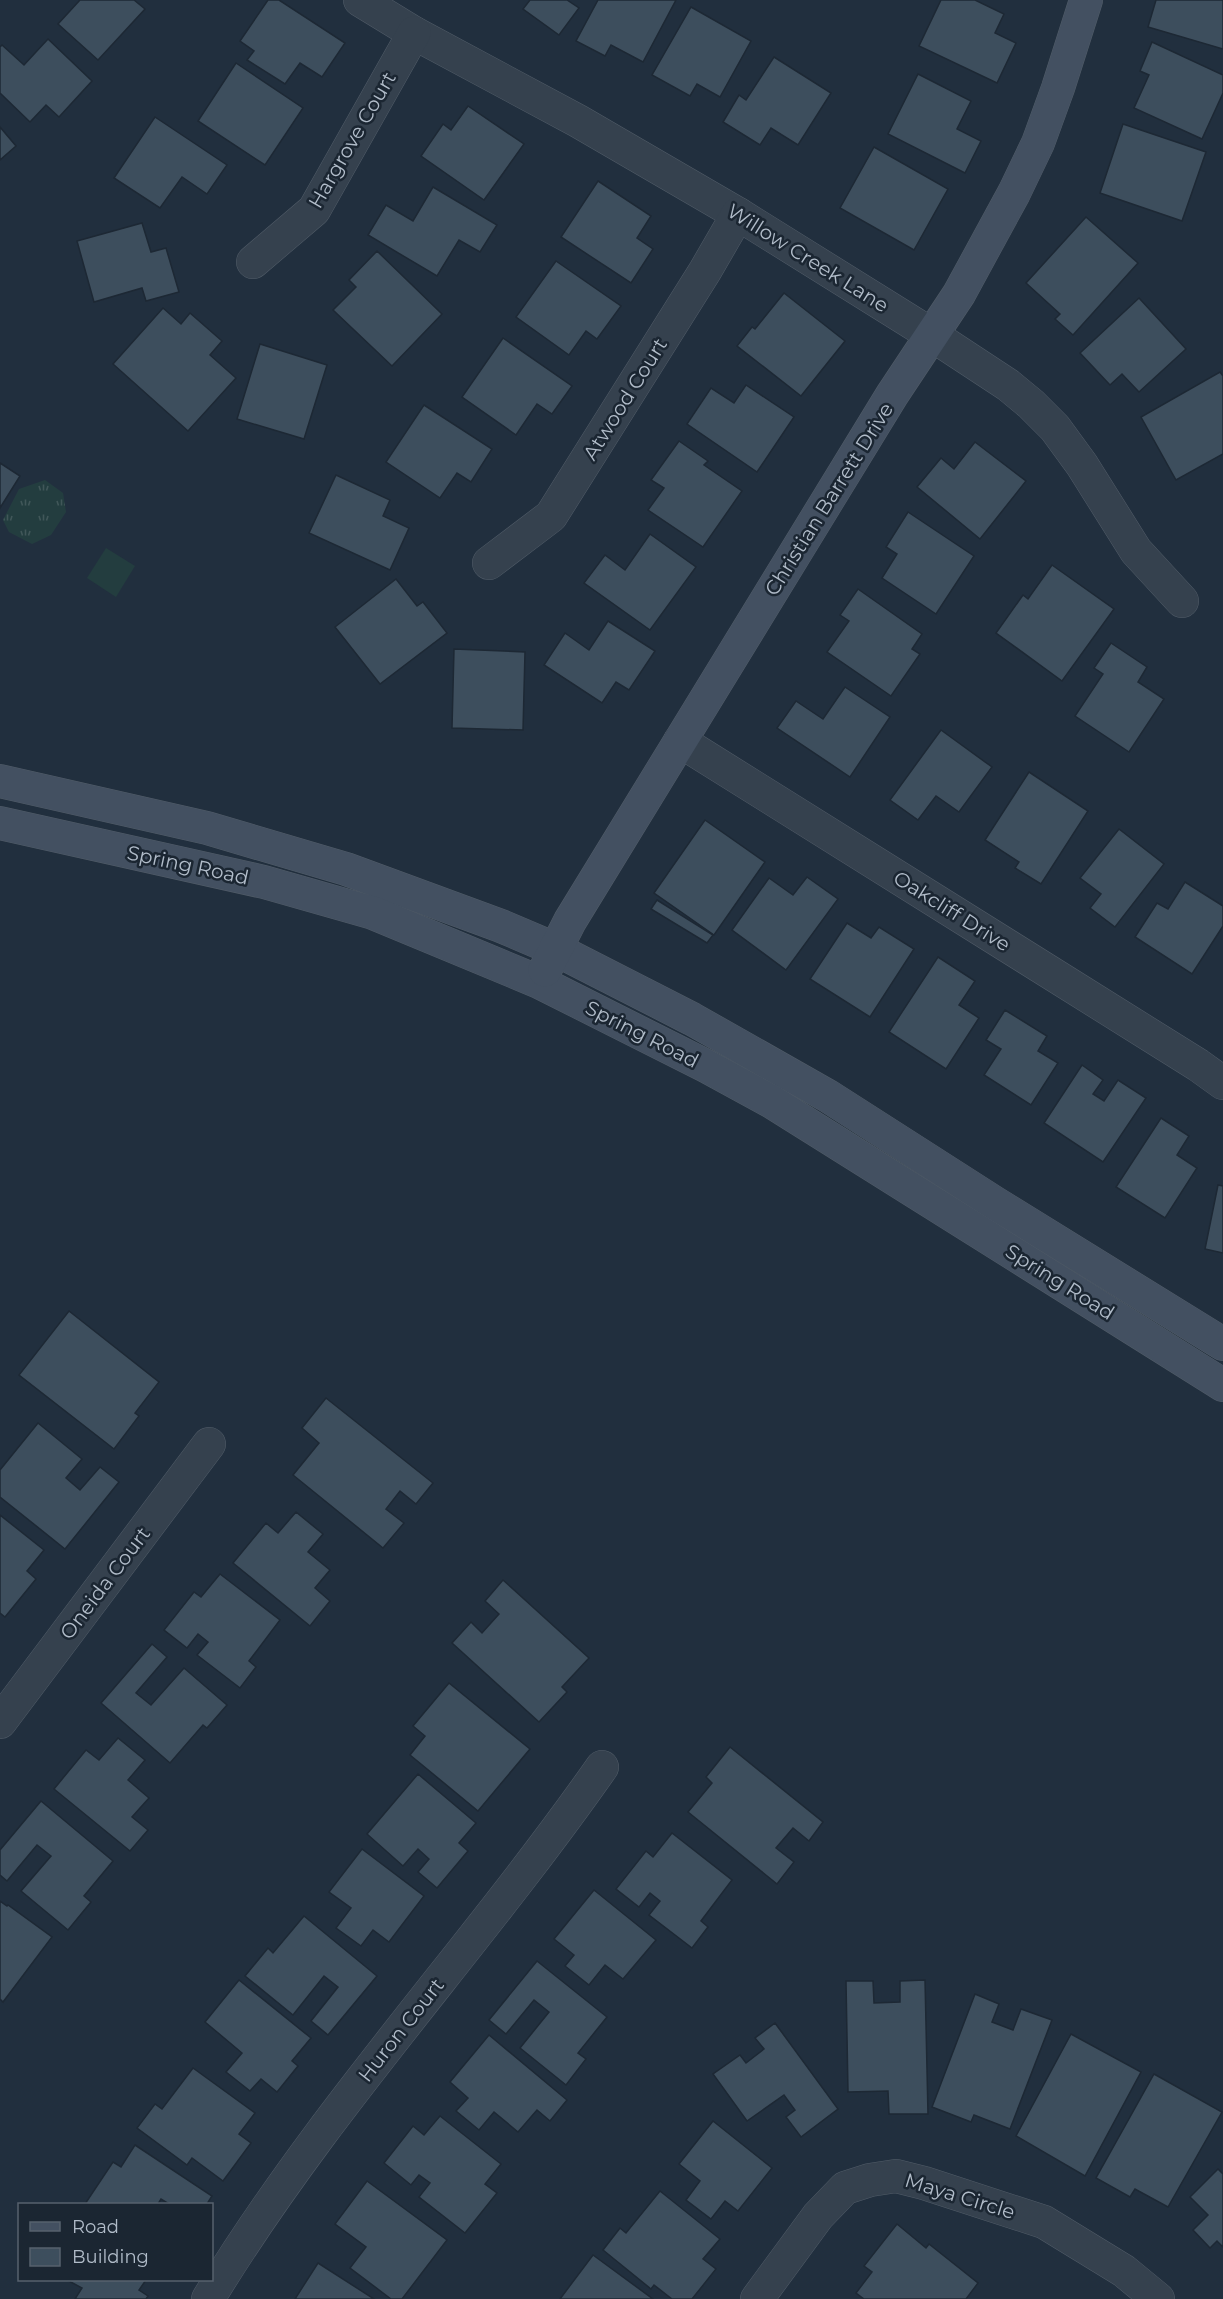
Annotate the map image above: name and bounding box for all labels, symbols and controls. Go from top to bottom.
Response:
street label: Hargrove Court [303,68,401,212]
street label: Willow Creek Lane [723,199,893,317]
street label: Atwood Court [578,334,672,464]
street label: Christian Barrett Drive [760,398,898,600]
street label: Spring Road [125,840,251,890]
street label: Oakcliff Drive [889,866,1015,956]
street label: Spring Road [581,995,703,1073]
street label: Spring Road [1001,1239,1119,1325]
street label: Oneida Court [55,1522,155,1644]
street label: Huron Court [353,1973,449,2087]
street label: Maya Circle [902,2168,1018,2224]
legend [18,2203,213,2281]
text: Road [72,2216,119,2238]
text: Building [72,2246,149,2268]

